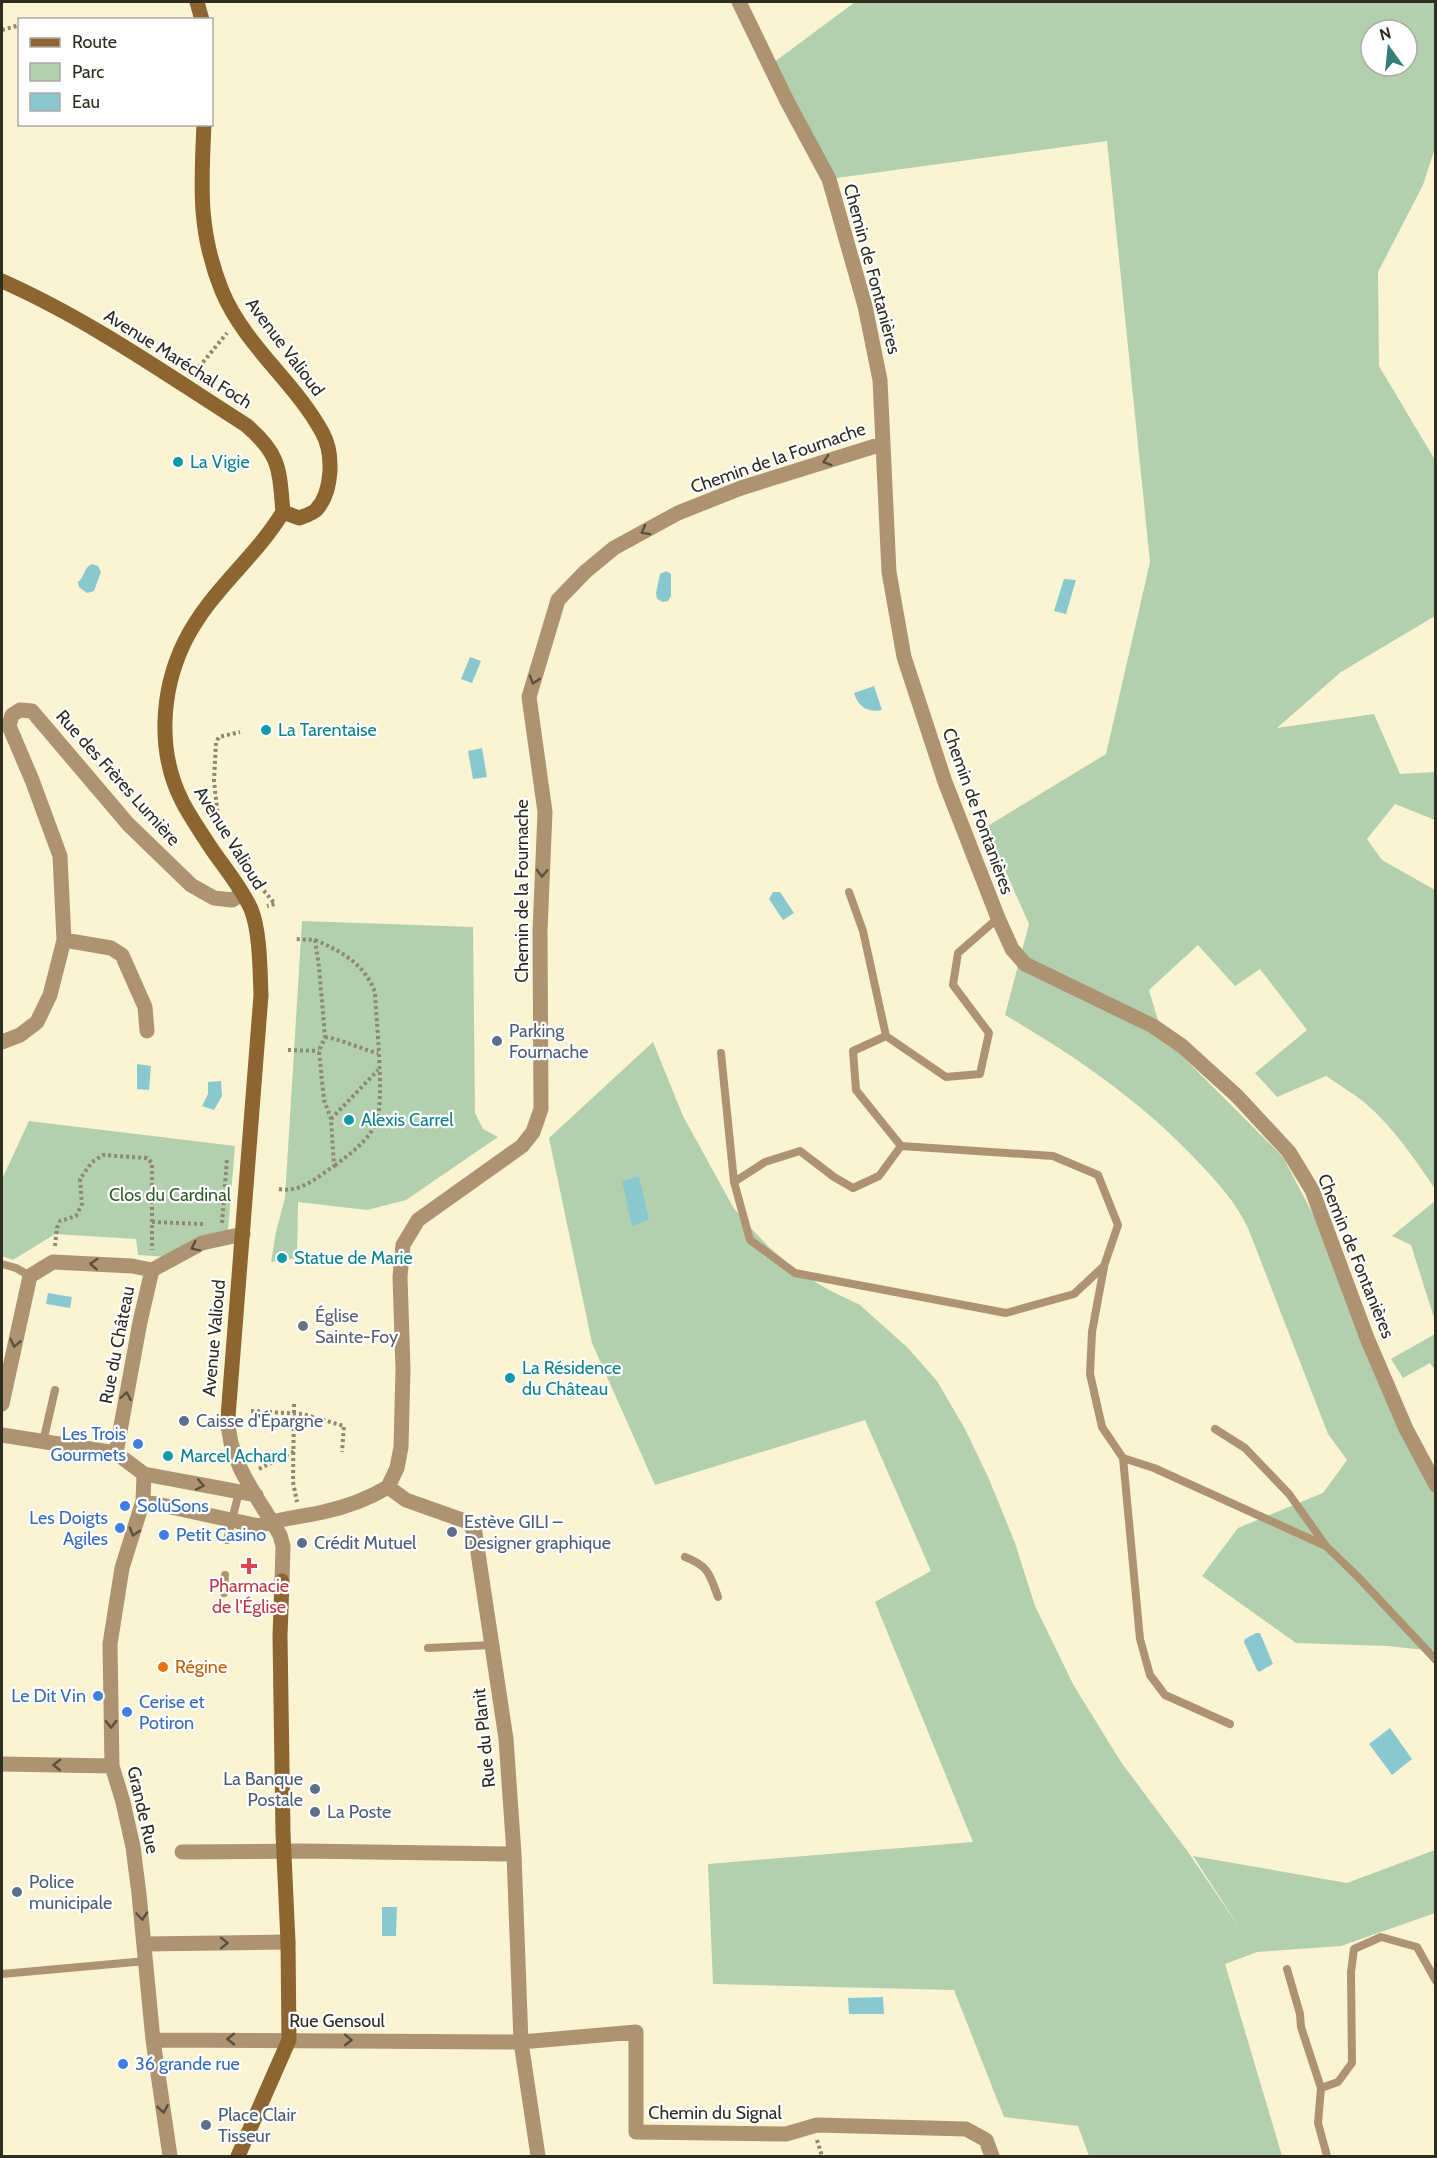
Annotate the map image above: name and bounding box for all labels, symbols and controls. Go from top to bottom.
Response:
legend [18,18,213,126]
north arrow [1359,18,1419,78]
text: N [1377,23,1393,45]
text: Route [72,31,117,53]
text: Parc [72,61,104,83]
text: Eau [72,91,100,113]
street label: Chemin de Fontanières [839,181,905,357]
street label: Avenue Valioud [241,293,329,401]
street label: Avenue Maréchal Foch [100,305,256,413]
street label: Chemin de la Fournache [688,418,868,498]
place label: La Vigie [190,451,250,473]
one-way arrow [822,454,833,466]
marker: La Vigie [171,455,185,469]
one-way arrow [641,524,651,535]
one-way arrow [529,674,541,685]
street label: Rue des Frères Lumière [51,705,185,851]
place label: La Tarentaise [278,719,377,741]
marker: La Tarentaise [259,723,273,737]
street label: Chemin de Fontanières [938,725,1018,897]
street label: Avenue Valioud [190,782,270,894]
street label: Chemin de la Fournache [511,799,533,983]
one-way arrow [536,868,549,877]
place label: Parking Fournache [509,1020,589,1063]
marker: Parking Fournache [490,1034,504,1048]
place label: Alexis Carrel [361,1109,454,1131]
marker: Alexis Carrel [342,1113,356,1127]
street label: Chemin de Fontanières [1313,1171,1399,1341]
park label: Clos du Cardinal [109,1184,232,1206]
one-way arrow [191,1240,202,1252]
place label: Statue de Marie [294,1247,413,1269]
marker: Statue de Marie [275,1251,289,1265]
one-way arrow [89,1258,98,1271]
street label: Avenue Valioud [198,1279,230,1397]
street label: Rue du Château [95,1284,139,1406]
place label: Église Sainte-Foy [315,1305,398,1348]
marker: Église Sainte-Foy [296,1319,310,1333]
one-way arrow [9,1338,22,1348]
place label: La Résidence du Château [522,1357,621,1400]
marker: La Résidence du Château [503,1371,517,1385]
one-way arrow [119,1391,132,1401]
place label: Caisse d'Épargne [196,1410,323,1432]
marker: Caisse d'Épargne [177,1414,191,1428]
place label: Les Trois Gourmets [50,1423,126,1466]
marker: Les Trois Gourmets [131,1437,145,1451]
place label: Marcel Achard [180,1445,287,1467]
marker: Marcel Achard [161,1449,175,1463]
one-way arrow [195,1478,205,1491]
place label: SoluSons [137,1495,209,1517]
marker: SoluSons [118,1499,132,1513]
place label: Les Doigts Agiles [29,1507,108,1550]
place label: Estève GILI – Designer graphique [464,1511,611,1554]
marker: Les Doigts Agiles [113,1521,127,1535]
place label: Petit Casino [176,1524,266,1546]
marker: Estève GILI – Designer graphique [445,1525,459,1539]
one-way arrow [128,1526,141,1536]
marker: Petit Casino [157,1528,171,1542]
place label: Crédit Mutuel [314,1532,417,1554]
marker: Crédit Mutuel [295,1536,309,1550]
marker: Pharmacie de l'Église [242,1559,256,1573]
place label: Pharmacie de l'Église [209,1575,289,1618]
place label: Régine [175,1656,227,1678]
marker: Régine [156,1660,170,1674]
place label: Le Dit Vin [11,1685,86,1707]
street label: Rue du Planit [468,1687,500,1789]
marker: Le Dit Vin [91,1689,105,1703]
place label: Cerise et Potiron [139,1691,205,1734]
marker: Cerise et Potiron [120,1705,134,1719]
one-way arrow [105,1719,117,1728]
one-way arrow [52,1759,61,1771]
street label: Grande Rue [122,1764,164,1856]
place label: La Banque Postale [223,1768,303,1811]
marker: La Banque Postale [308,1782,322,1796]
place label: La Poste [327,1801,391,1823]
marker: La Poste [308,1805,322,1819]
place label: Police municipale [29,1871,112,1914]
marker: Police municipale [10,1885,24,1899]
one-way arrow [135,1911,148,1920]
one-way arrow [219,1937,228,1949]
street label: Rue Gensoul [289,2010,386,2032]
one-way arrow [226,2033,235,2045]
one-way arrow [343,2034,352,2046]
place label: 36 grande rue [135,2053,240,2075]
marker: 36 grande rue [116,2057,130,2071]
street label: Chemin du Signal [648,2102,782,2124]
place label: Place Clair Tisseur [218,2104,296,2147]
one-way arrow [157,2105,169,2114]
marker: Place Clair Tisseur [199,2118,213,2132]

